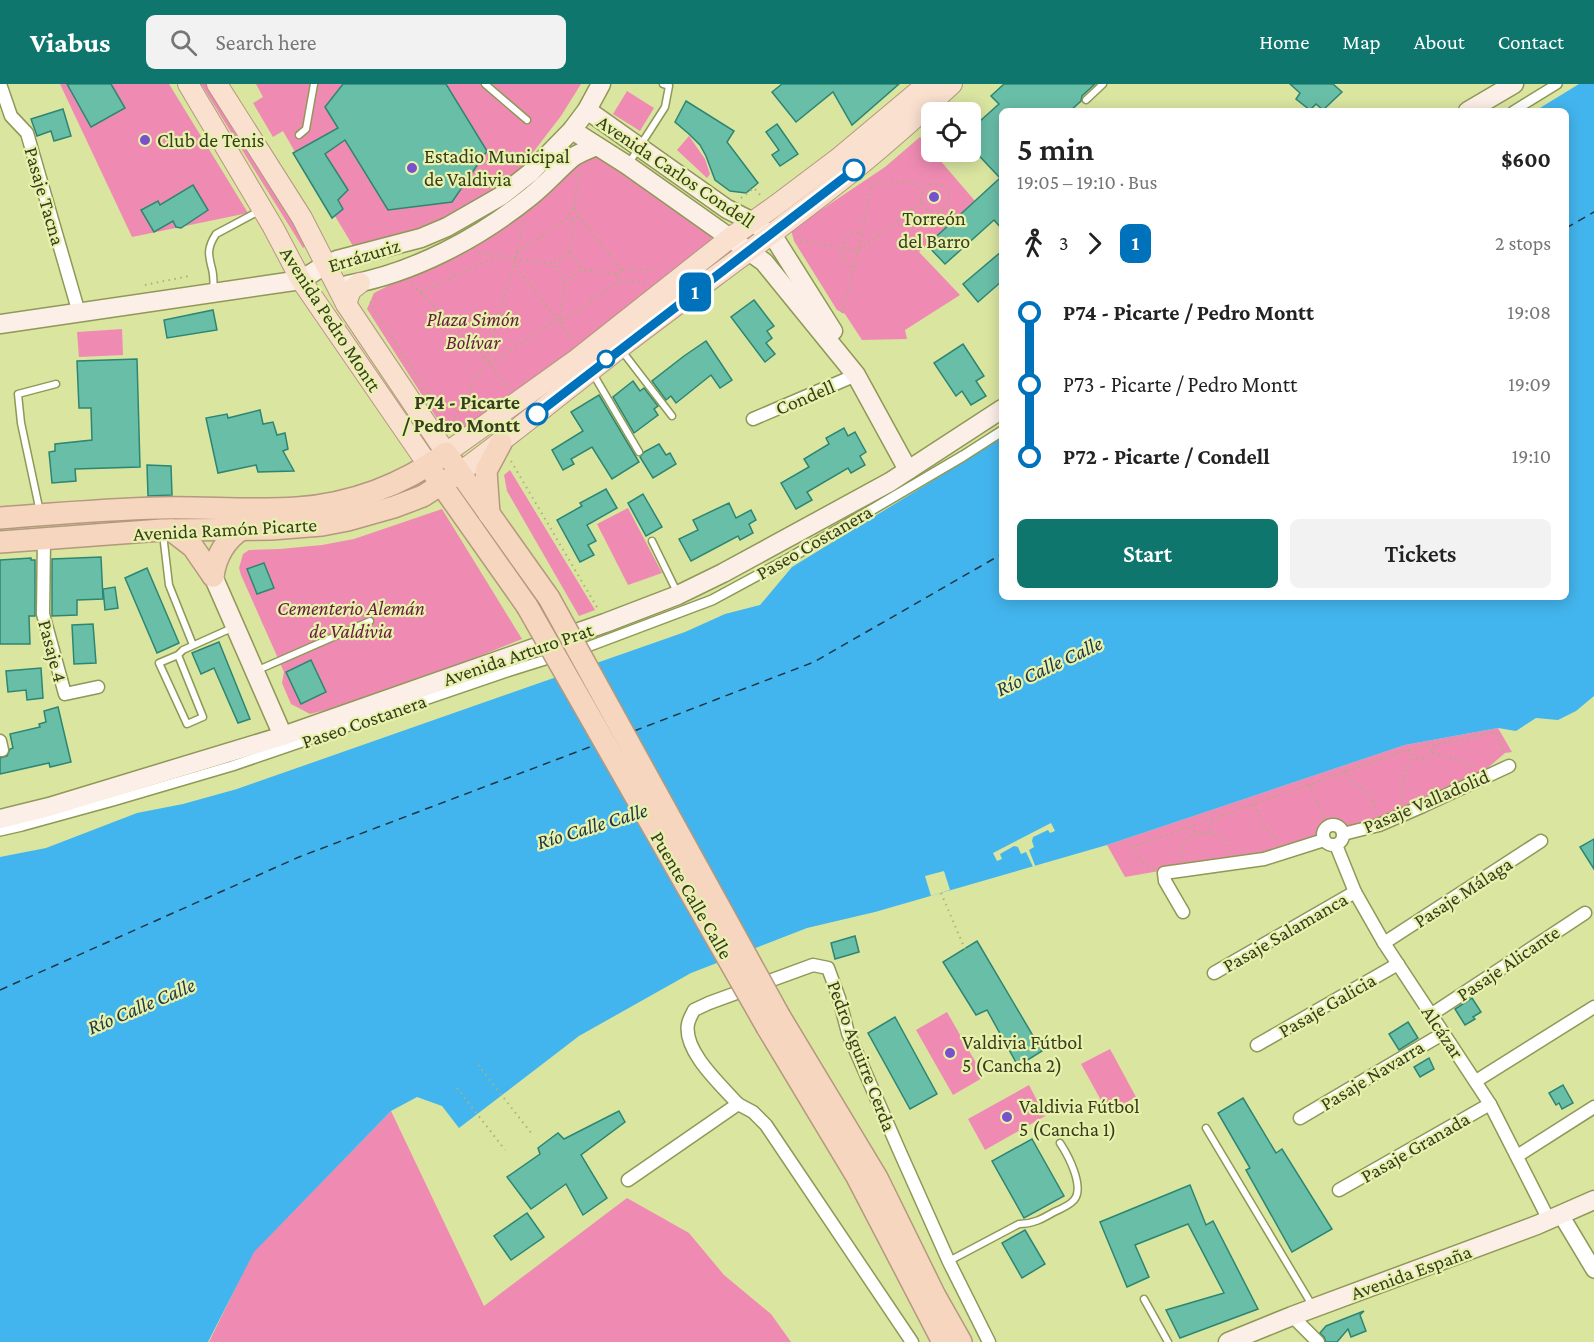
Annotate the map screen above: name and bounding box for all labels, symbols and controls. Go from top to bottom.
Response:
search box [146,15,566,69]
icon: search [167,26,200,59]
text: Viabus [30,27,110,58]
text: Search here [215,30,316,55]
text: Home [1259,30,1309,54]
text: Map [1342,30,1381,54]
text: About [1414,30,1465,54]
text: Contact [1498,30,1564,54]
map controls [921,102,981,162]
button: locate [921,102,981,162]
street label: Avenida Carlos Condell [593,110,759,232]
place label: Club de Tenis [157,129,265,151]
text: 5 min [1017,130,1094,167]
marker: Club de Tenis [138,133,152,147]
street label: Pasaje Tacna [20,144,70,248]
place label: Estadio Municipal de Valdivia [424,145,570,190]
text: $600 [1501,147,1551,172]
unlabelled marker [843,159,865,181]
marker: Estadio Municipal de Valdivia [405,161,419,175]
text: 19:05 – 19:10 · Bus [1017,171,1157,193]
marker: Torreón del Barro [927,190,941,204]
place label: Torreón del Barro [898,207,970,252]
icon: walk [1017,227,1050,260]
icon: forward [1078,227,1111,260]
text: 1 [1132,231,1139,255]
text: 3 [1059,232,1069,254]
text: 2 stops [1495,232,1551,254]
street label: Errázuriz [325,234,403,276]
street label: Avenida Pedro Montt [276,243,386,396]
line badge: 1 [676,272,714,312]
text: 1 [691,280,699,304]
text: P74 - Picarte / Pedro Montt [1063,300,1314,325]
text: 19:08 [1508,301,1551,323]
park label: Plaza Simón Bolívar [426,308,520,353]
unlabelled marker [597,350,615,368]
text: P73 - Picarte / Pedro Montt [1063,372,1297,397]
text: 19:09 [1508,373,1551,395]
street label: Condell [772,375,838,419]
place label: P74 - Picarte / Pedro Montt [402,391,521,436]
marker: P74 - Picarte / Pedro Montt [526,403,548,425]
text: P72 - Picarte / Condell [1063,444,1270,469]
text: 19:10 [1512,445,1551,467]
street label: Paseo Costanera [752,500,876,584]
street label: Avenida Ramón Picarte [132,513,318,545]
button: Start [1017,519,1278,588]
button: Tickets [1290,519,1551,588]
park label: Cementerio Alemán de Valdivia [277,597,425,642]
street label: Pasaje 4 [33,617,72,685]
street label: Avenida Arturo Prat [440,618,596,690]
water label: Río Calle Calle [992,631,1106,701]
street label: Paseo Costanera [299,689,429,753]
street label: Pasaje Valladolid [1360,764,1493,838]
water label: Río Calle Calle [534,798,650,854]
street label: Puente Calle Calle [647,827,737,963]
street label: Pasaje Málaga [1410,852,1517,933]
street label: Pasaje Salamanca [1219,887,1352,977]
street label: Pasaje Alicante [1453,921,1564,1006]
street label: Pasaje Galicia [1274,968,1380,1043]
water label: Río Calle Calle [83,973,199,1039]
street label: Pedro Aguirre Cerda [822,978,901,1135]
street label: Alcázar [1417,1001,1469,1063]
place label: Valdivia Fútbol 5 (Cancha 2) [962,1031,1083,1077]
street label: Pasaje Navarra [1316,1035,1428,1115]
marker: Valdivia Fútbol 5 (Cancha 2) [943,1046,957,1060]
place label: Valdivia Fútbol 5 (Cancha 1) [1019,1095,1140,1141]
street label: Pasaje Granada [1357,1107,1474,1188]
marker: Valdivia Fútbol 5 (Cancha 1) [1000,1110,1014,1124]
street label: Avenida España [1348,1240,1475,1305]

